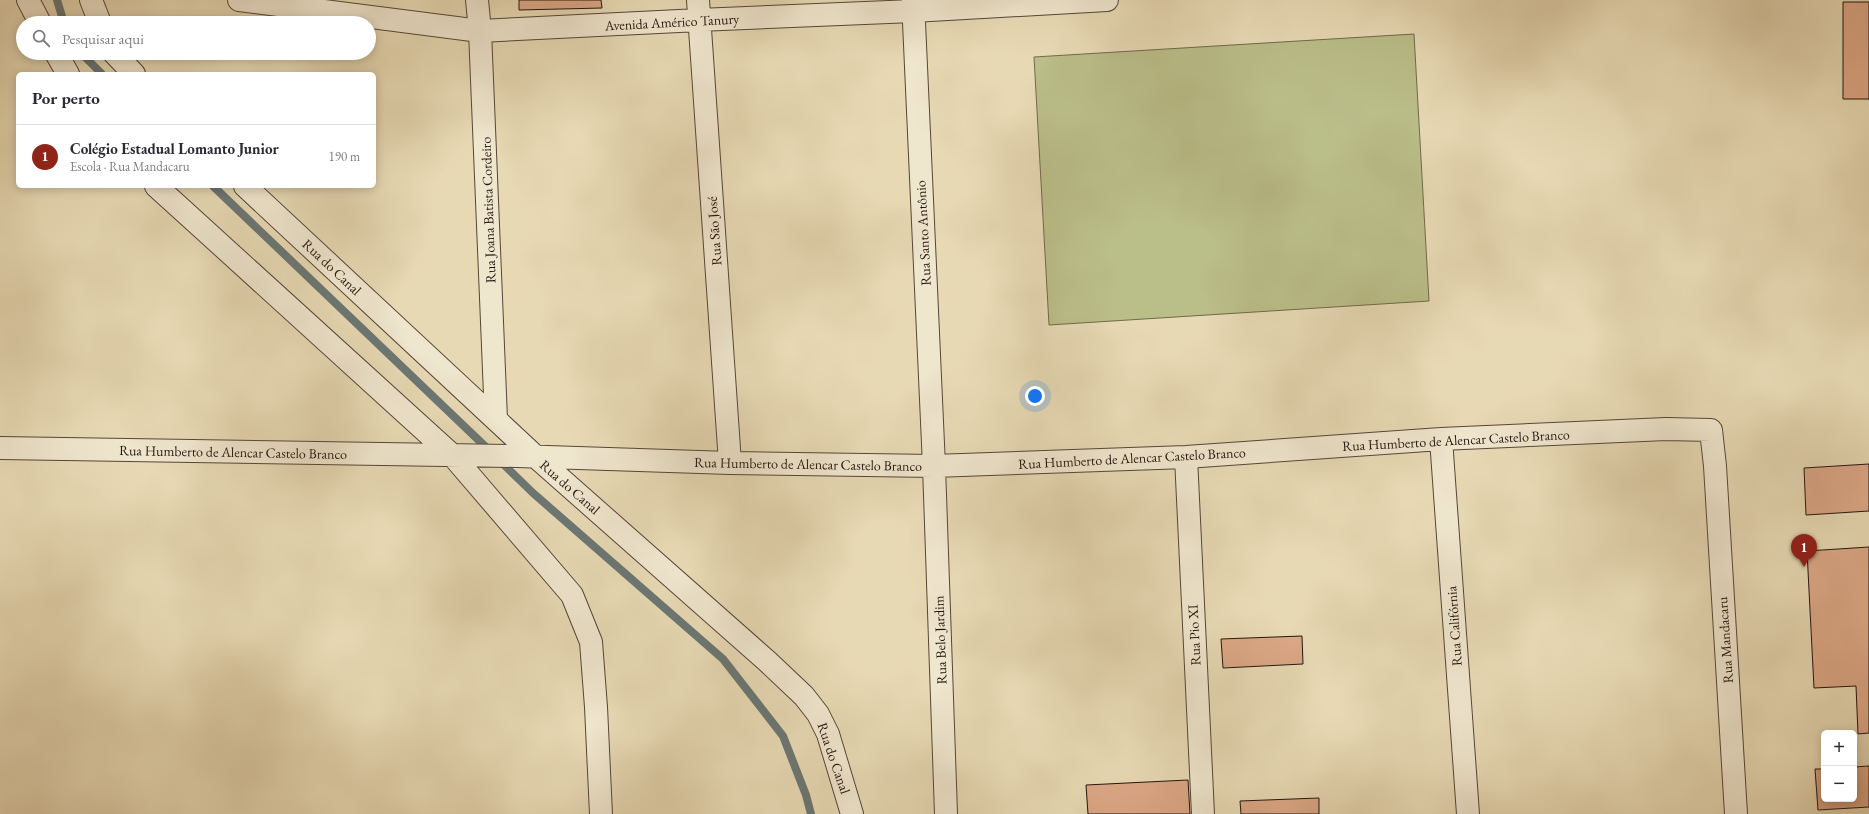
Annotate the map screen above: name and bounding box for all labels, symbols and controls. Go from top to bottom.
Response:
street label: Avenida Américo Tanury [603,9,741,35]
search box [16,16,376,60]
icon: search [30,27,52,49]
text: Pesquisar aqui [62,29,144,48]
text: Por perto [32,87,100,109]
street label: Rua Joana Batista Cordeiro [476,136,500,284]
text: Colégio Estadual Lomanto Junior [70,139,279,158]
text: 1 [42,148,48,165]
text: 190 m [329,148,360,165]
text: Escola · Rua Mandacaru [70,158,190,175]
street label: Rua Santo Antônio [911,180,935,286]
street label: Rua São José [703,195,725,266]
street label: Rua do Canal [299,235,366,299]
your location [1025,386,1045,406]
street label: Rua Humberto de Alencar Castelo Branco [1342,425,1570,455]
street label: Rua Humberto de Alencar Castelo Branco [119,441,347,463]
street label: Rua Humberto de Alencar Castelo Branco [1018,443,1246,473]
street label: Rua Humberto de Alencar Castelo Branco [694,453,922,475]
street label: Rua do Canal [536,456,604,519]
pin: 1 [1791,534,1817,567]
street label: Rua Califórnia [1442,585,1466,667]
street label: Rua Belo Jardim [929,595,951,685]
street label: Rua Mandacaru [1713,595,1737,684]
street label: Rua Pio XI [1183,604,1205,666]
street label: Rua do Canal [813,720,855,797]
map controls [1821,730,1857,802]
button: + [1821,730,1857,766]
button: − [1821,766,1857,802]

